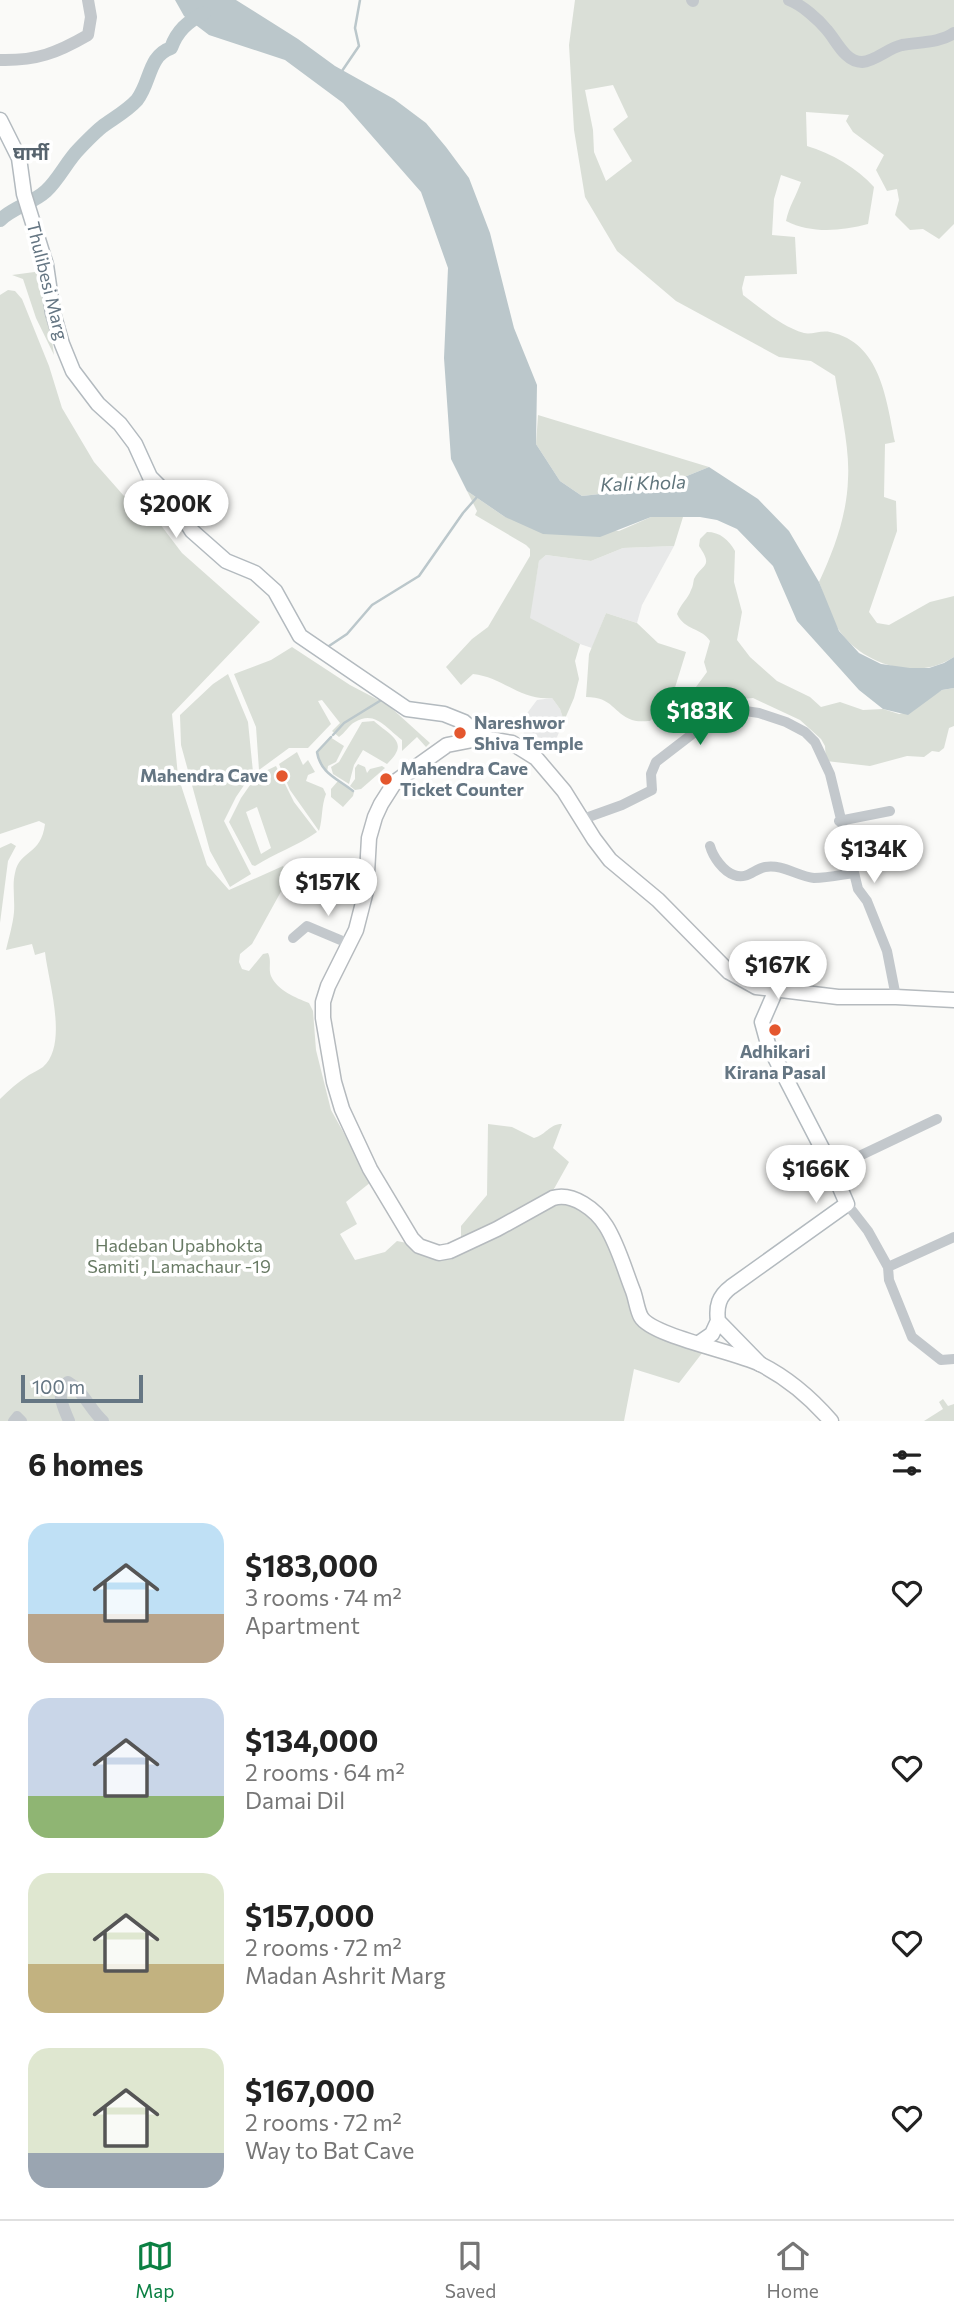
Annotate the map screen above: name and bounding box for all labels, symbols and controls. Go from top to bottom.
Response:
district label: घार्मी [13,141,50,164]
street label: Thulibesi Marg [23,219,73,342]
water label: Kali Khola [600,470,686,495]
pin: $200K [127,480,225,540]
text: $200K [140,489,212,517]
pin: $183K [651,688,749,747]
text: $183K [666,696,734,724]
place label: Nareshwor Shiva Temple [474,711,583,754]
marker: Nareshwor Shiva Temple [452,725,468,741]
place label: Mahendra Cave Ticket Counter [400,757,528,800]
place label: Mahendra Cave [140,764,268,786]
marker: Mahendra Cave [274,768,290,784]
marker: Mahendra Cave Ticket Counter [378,771,394,787]
pin: $134K [825,826,923,885]
text: $134K [840,834,908,862]
pin: $157K [279,858,377,918]
text: $157K [295,867,361,895]
pin: $167K [729,942,827,1001]
text: $167K [745,950,811,978]
marker: Adhikari Kirana Pasal [767,1022,783,1038]
place label: Adhikari Kirana Pasal [724,1040,826,1083]
pin: $166K [767,1146,865,1205]
text: $166K [782,1154,850,1182]
park label: Hadeban Upabhokta Samiti , Lamachaur -19 [87,1234,271,1277]
scale bar [21,1372,144,1404]
text: 100 m [32,1375,85,1398]
icon: filters [888,1444,926,1482]
text: 6 homes [28,1445,143,1482]
text: $183,000 [245,1546,378,1583]
icon: home [84,1551,168,1635]
icon: heart [888,1574,926,1612]
text: 3 rooms · 74 m² [245,1583,402,1611]
text: Apartment [245,1611,360,1639]
text: $134,000 [245,1721,378,1758]
icon: home [84,1726,168,1810]
icon: heart [888,1749,926,1787]
text: 2 rooms · 64 m² [245,1758,405,1786]
text: Damai Dil [245,1786,345,1814]
text: $157,000 [245,1896,374,1933]
icon: home [84,1901,168,1985]
icon: heart [888,1924,926,1962]
text: 2 rooms · 72 m² [245,1933,402,1961]
text: Madan Ashrit Marg [245,1961,446,1989]
text: $167,000 [245,2071,375,2108]
icon: home [84,2076,168,2160]
icon: heart [888,2099,926,2137]
text: 2 rooms · 72 m² [245,2108,402,2136]
text: Way to Bat Cave [245,2136,415,2164]
tab: Map [135,2237,174,2302]
tab: Saved [445,2237,496,2302]
tab: Home [767,2237,819,2302]

